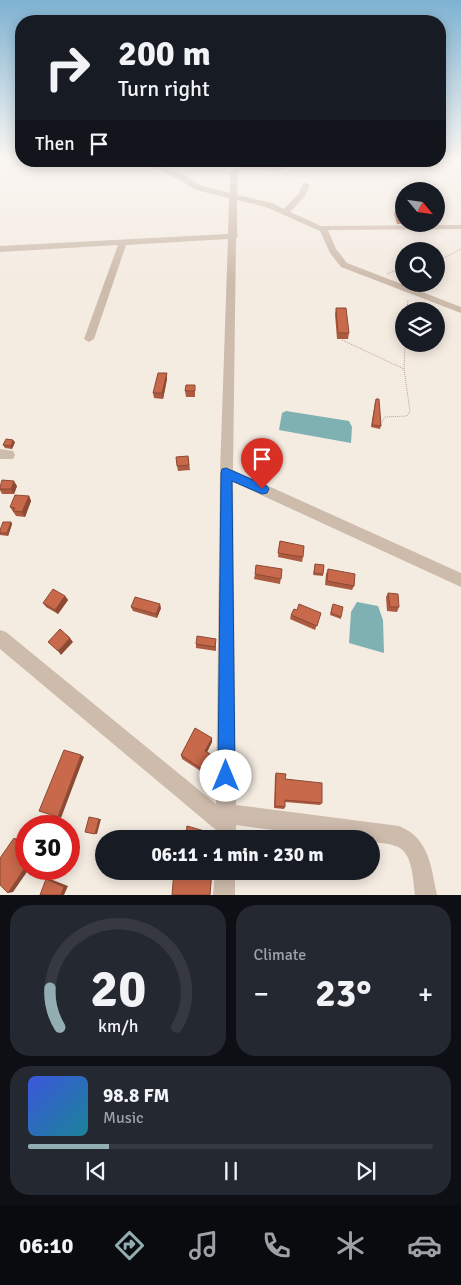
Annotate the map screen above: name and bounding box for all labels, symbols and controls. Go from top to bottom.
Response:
text: 200 m [118,32,211,75]
icon: right [35,35,100,100]
text: Turn right [118,75,210,102]
icon: arrive [85,130,113,158]
text: Then [35,132,75,156]
north arrow [395,182,445,232]
map controls [395,182,445,352]
button: search [395,242,445,292]
button: layers [395,302,445,352]
pin [241,438,283,489]
icon: arrive [248,445,276,473]
position arrow [199,749,251,801]
speed limit sign: 30 [15,815,80,880]
text: 06:11 · 1 min · 230 m [151,843,324,867]
text: Climate [254,945,306,965]
text: 20 [90,957,146,1021]
text: 23° [315,970,371,1017]
text: − [254,977,269,1011]
text: + [418,977,433,1011]
text: km/h [98,1015,138,1037]
text: 98.8 FM [103,1084,169,1108]
text: Music [103,1108,144,1128]
icon: previous [82,1157,110,1185]
icon: pause [217,1157,245,1185]
icon: next [352,1157,380,1185]
icon: directions [112,1228,147,1263]
icon: music [186,1228,221,1263]
icon: phone [259,1228,294,1263]
icon: climate [333,1228,368,1263]
icon: car [407,1228,442,1263]
text: 06:10 [19,1232,73,1259]

